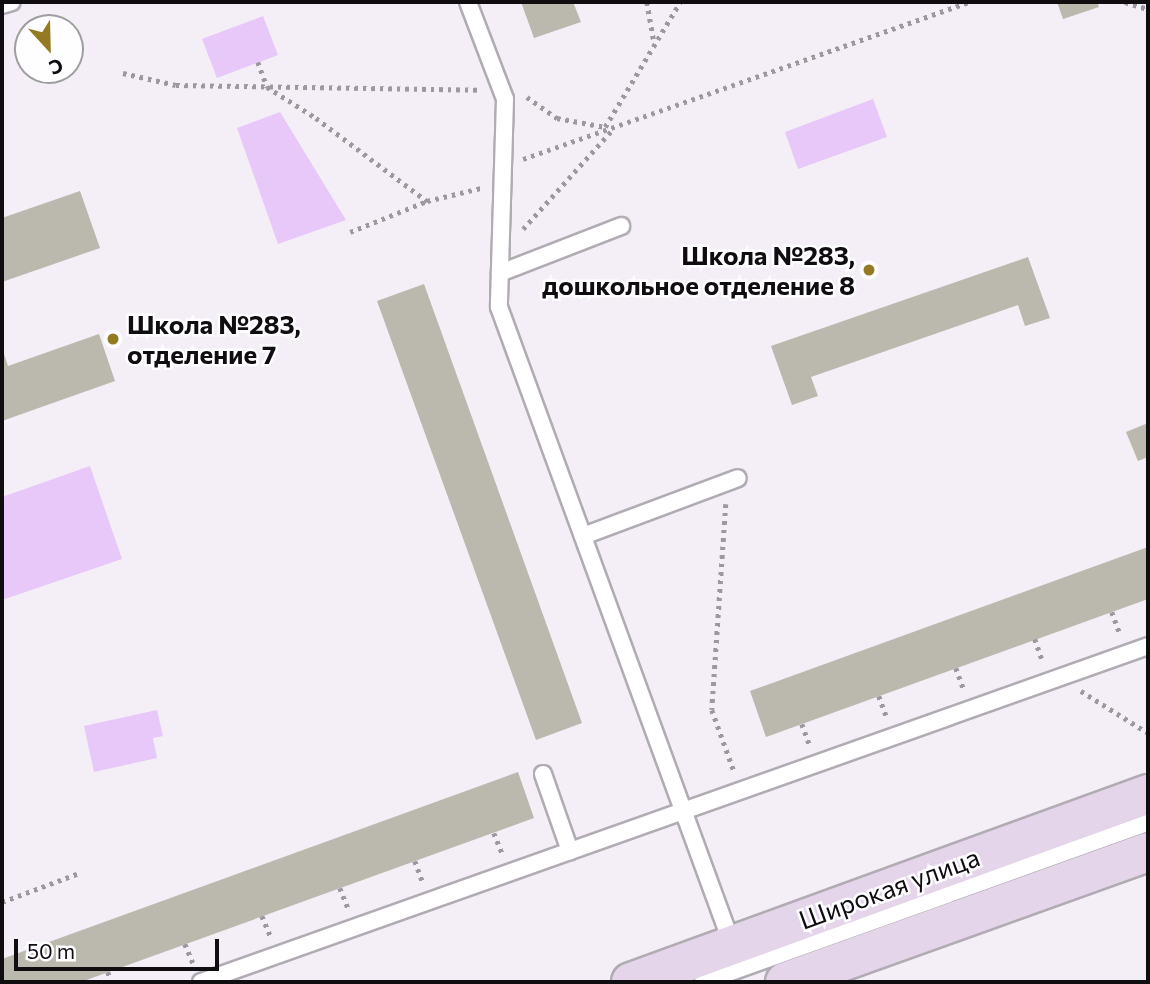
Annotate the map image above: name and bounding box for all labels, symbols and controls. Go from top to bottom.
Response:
north arrow [14,14,84,84]
text: С [46,54,67,80]
place label: Школа №283, дошкольное отделение 8 [542,239,855,300]
marker: Школа №283, дошкольное отделение 8 [861,262,877,278]
place label: Школа №283, отделение 7 [127,308,301,370]
marker: Школа №283, отделение 7 [105,331,121,347]
street label: Широкая улица [794,841,984,935]
scale bar [18,925,222,969]
text: 50 m [27,938,75,963]

